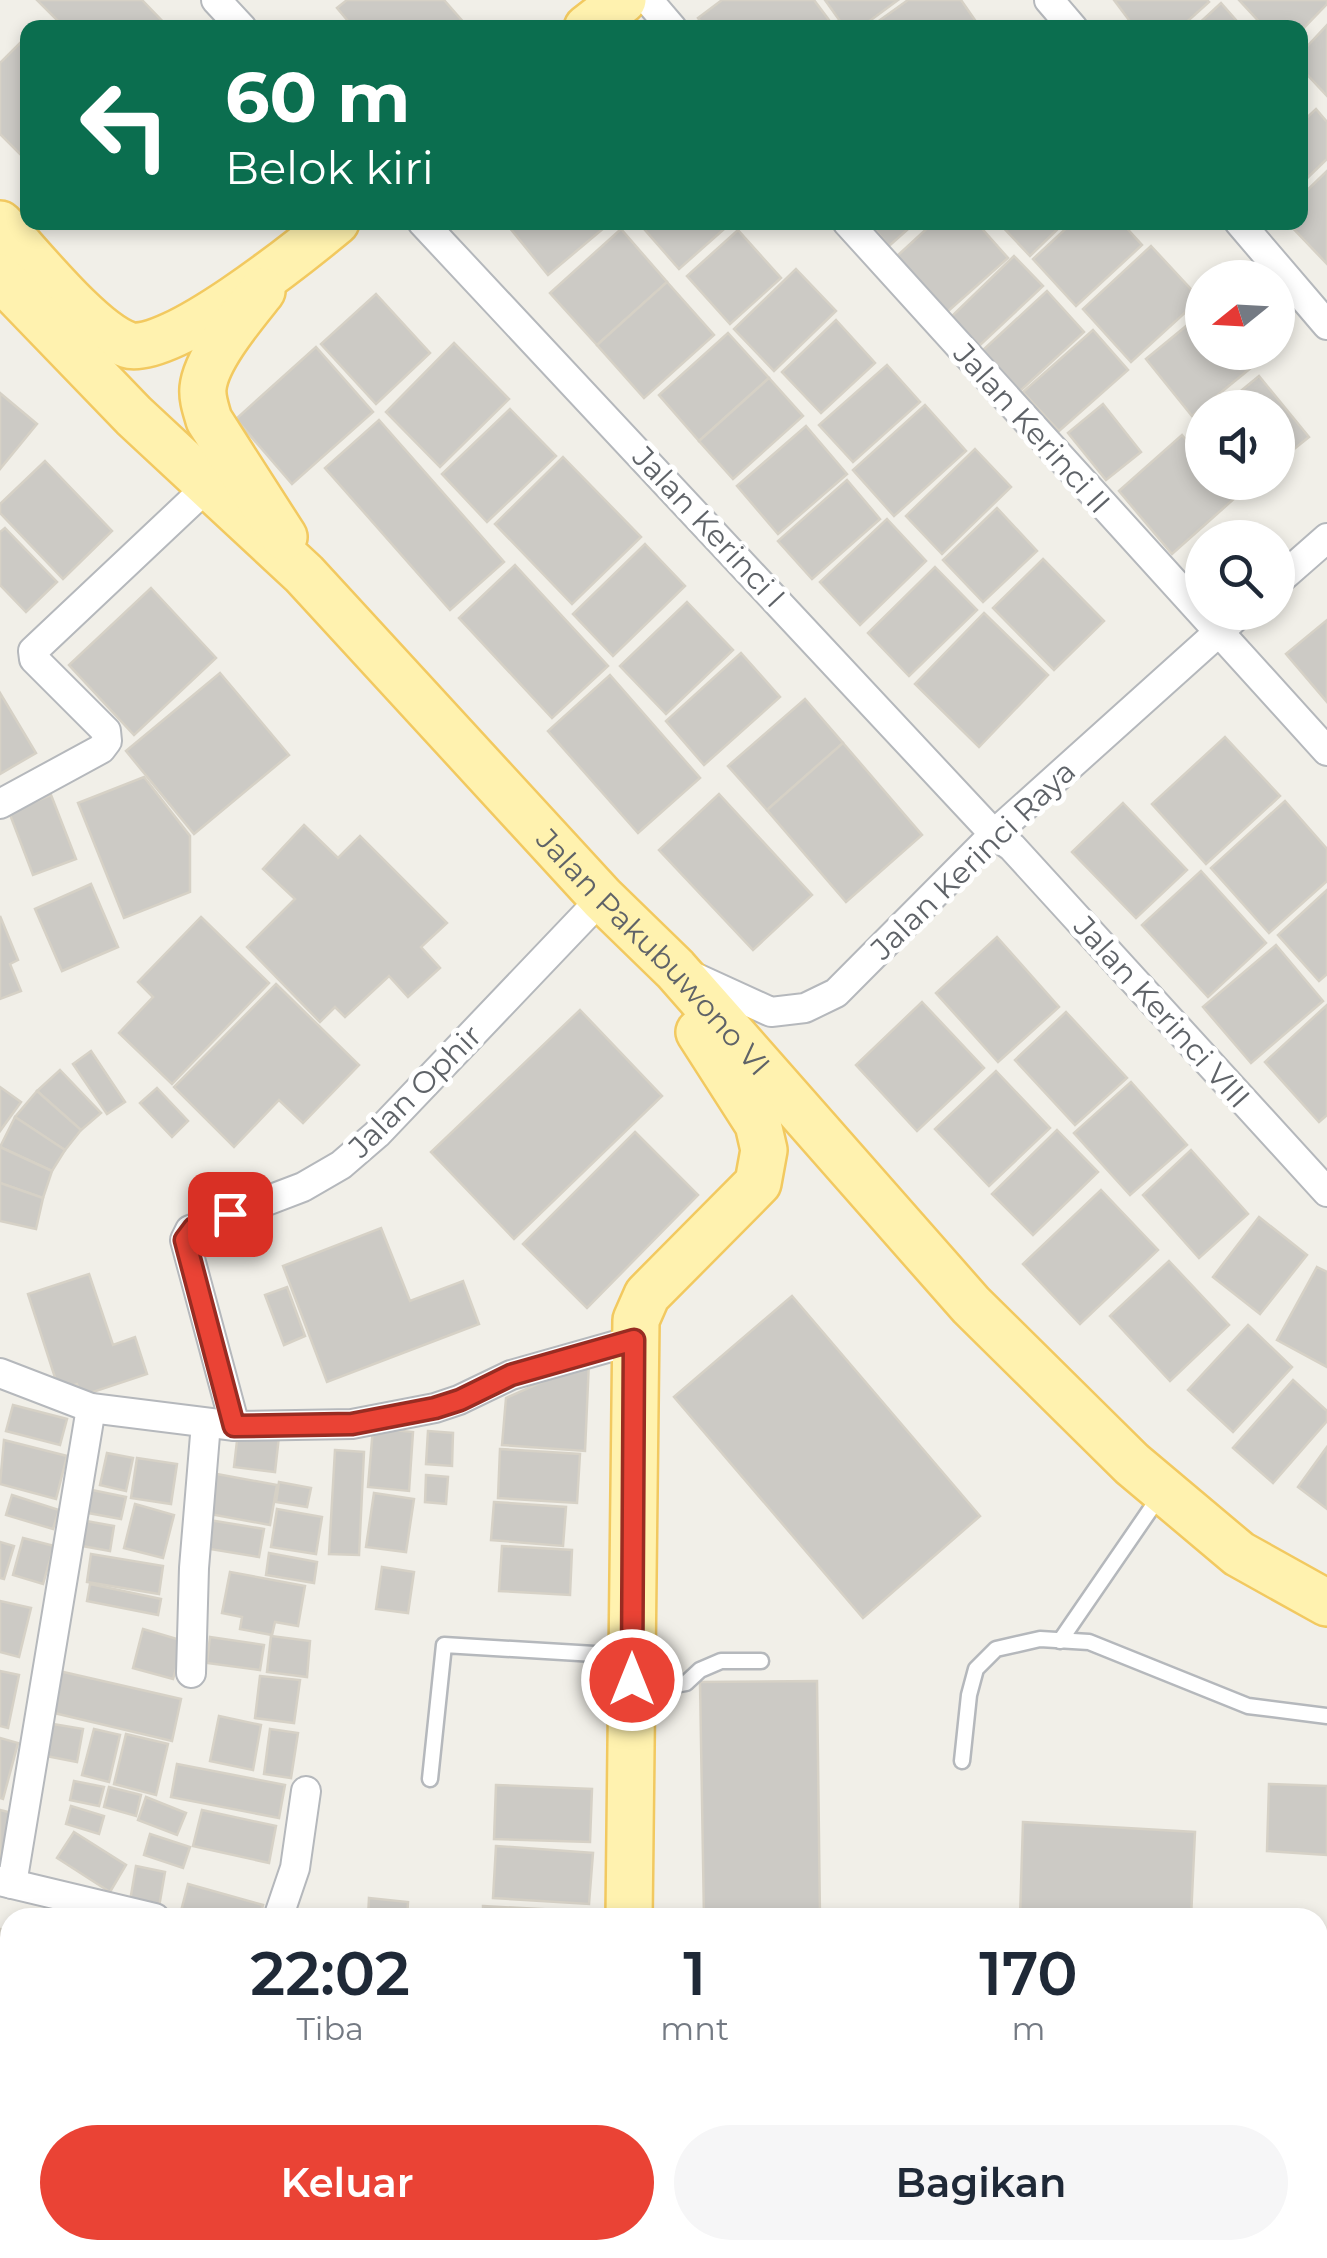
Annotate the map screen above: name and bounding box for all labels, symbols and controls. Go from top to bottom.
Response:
text: 60 m [225,54,410,140]
icon: left [60,60,190,190]
text: Belok kiri [225,140,434,195]
north arrow [1185,260,1295,370]
map controls [1185,260,1295,630]
street label: Jalan Kerinci II [945,335,1118,521]
button: sound [1185,390,1295,500]
street label: Jalan Kerinci I [624,438,793,615]
button: search [1185,520,1295,630]
street label: Jalan Kerinci Raya [862,753,1083,968]
street label: Jalan Pakubuwono VI [528,820,778,1083]
street label: Jalan Kerinci VIII [1065,908,1258,1116]
street label: Jalan Ophir [340,1017,489,1166]
pin [188,1172,273,1257]
icon: arrive [203,1187,258,1242]
position arrow [580,1628,684,1732]
text: 22:02 [250,1937,410,2010]
text: 1 [683,1937,706,2010]
text: 170 [979,1937,1078,2010]
text: Tiba [296,2009,364,2048]
text: mnt [660,2009,729,2048]
text: m [1011,2009,1045,2048]
button: Keluar [40,2125,654,2240]
button: Bagikan [674,2125,1288,2240]

